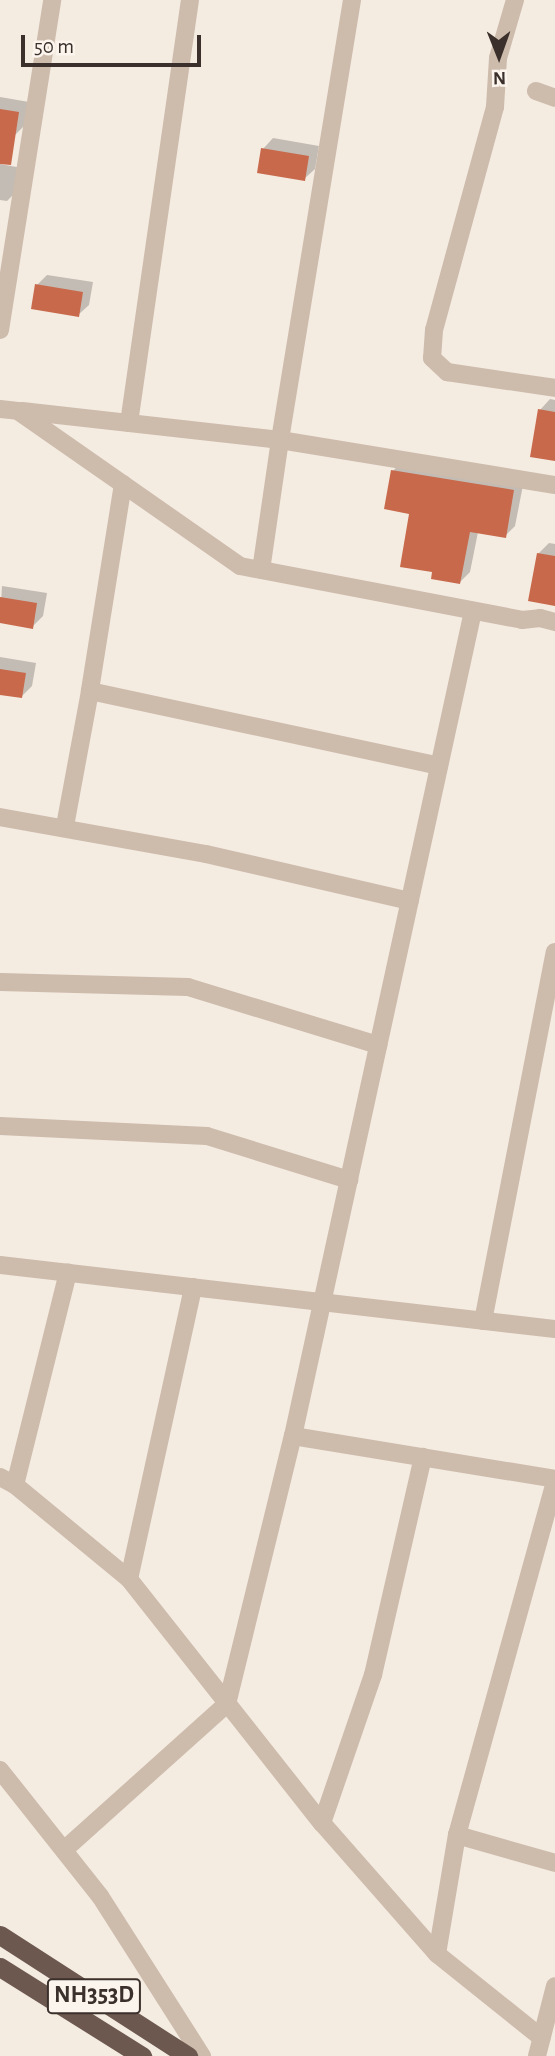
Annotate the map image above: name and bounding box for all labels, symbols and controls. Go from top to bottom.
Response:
scale bar [24,21,205,65]
north arrow [464,21,534,91]
text: 50 m [34,36,74,57]
text: N [493,68,506,87]
road number: NH353D [47,1976,141,2017]

